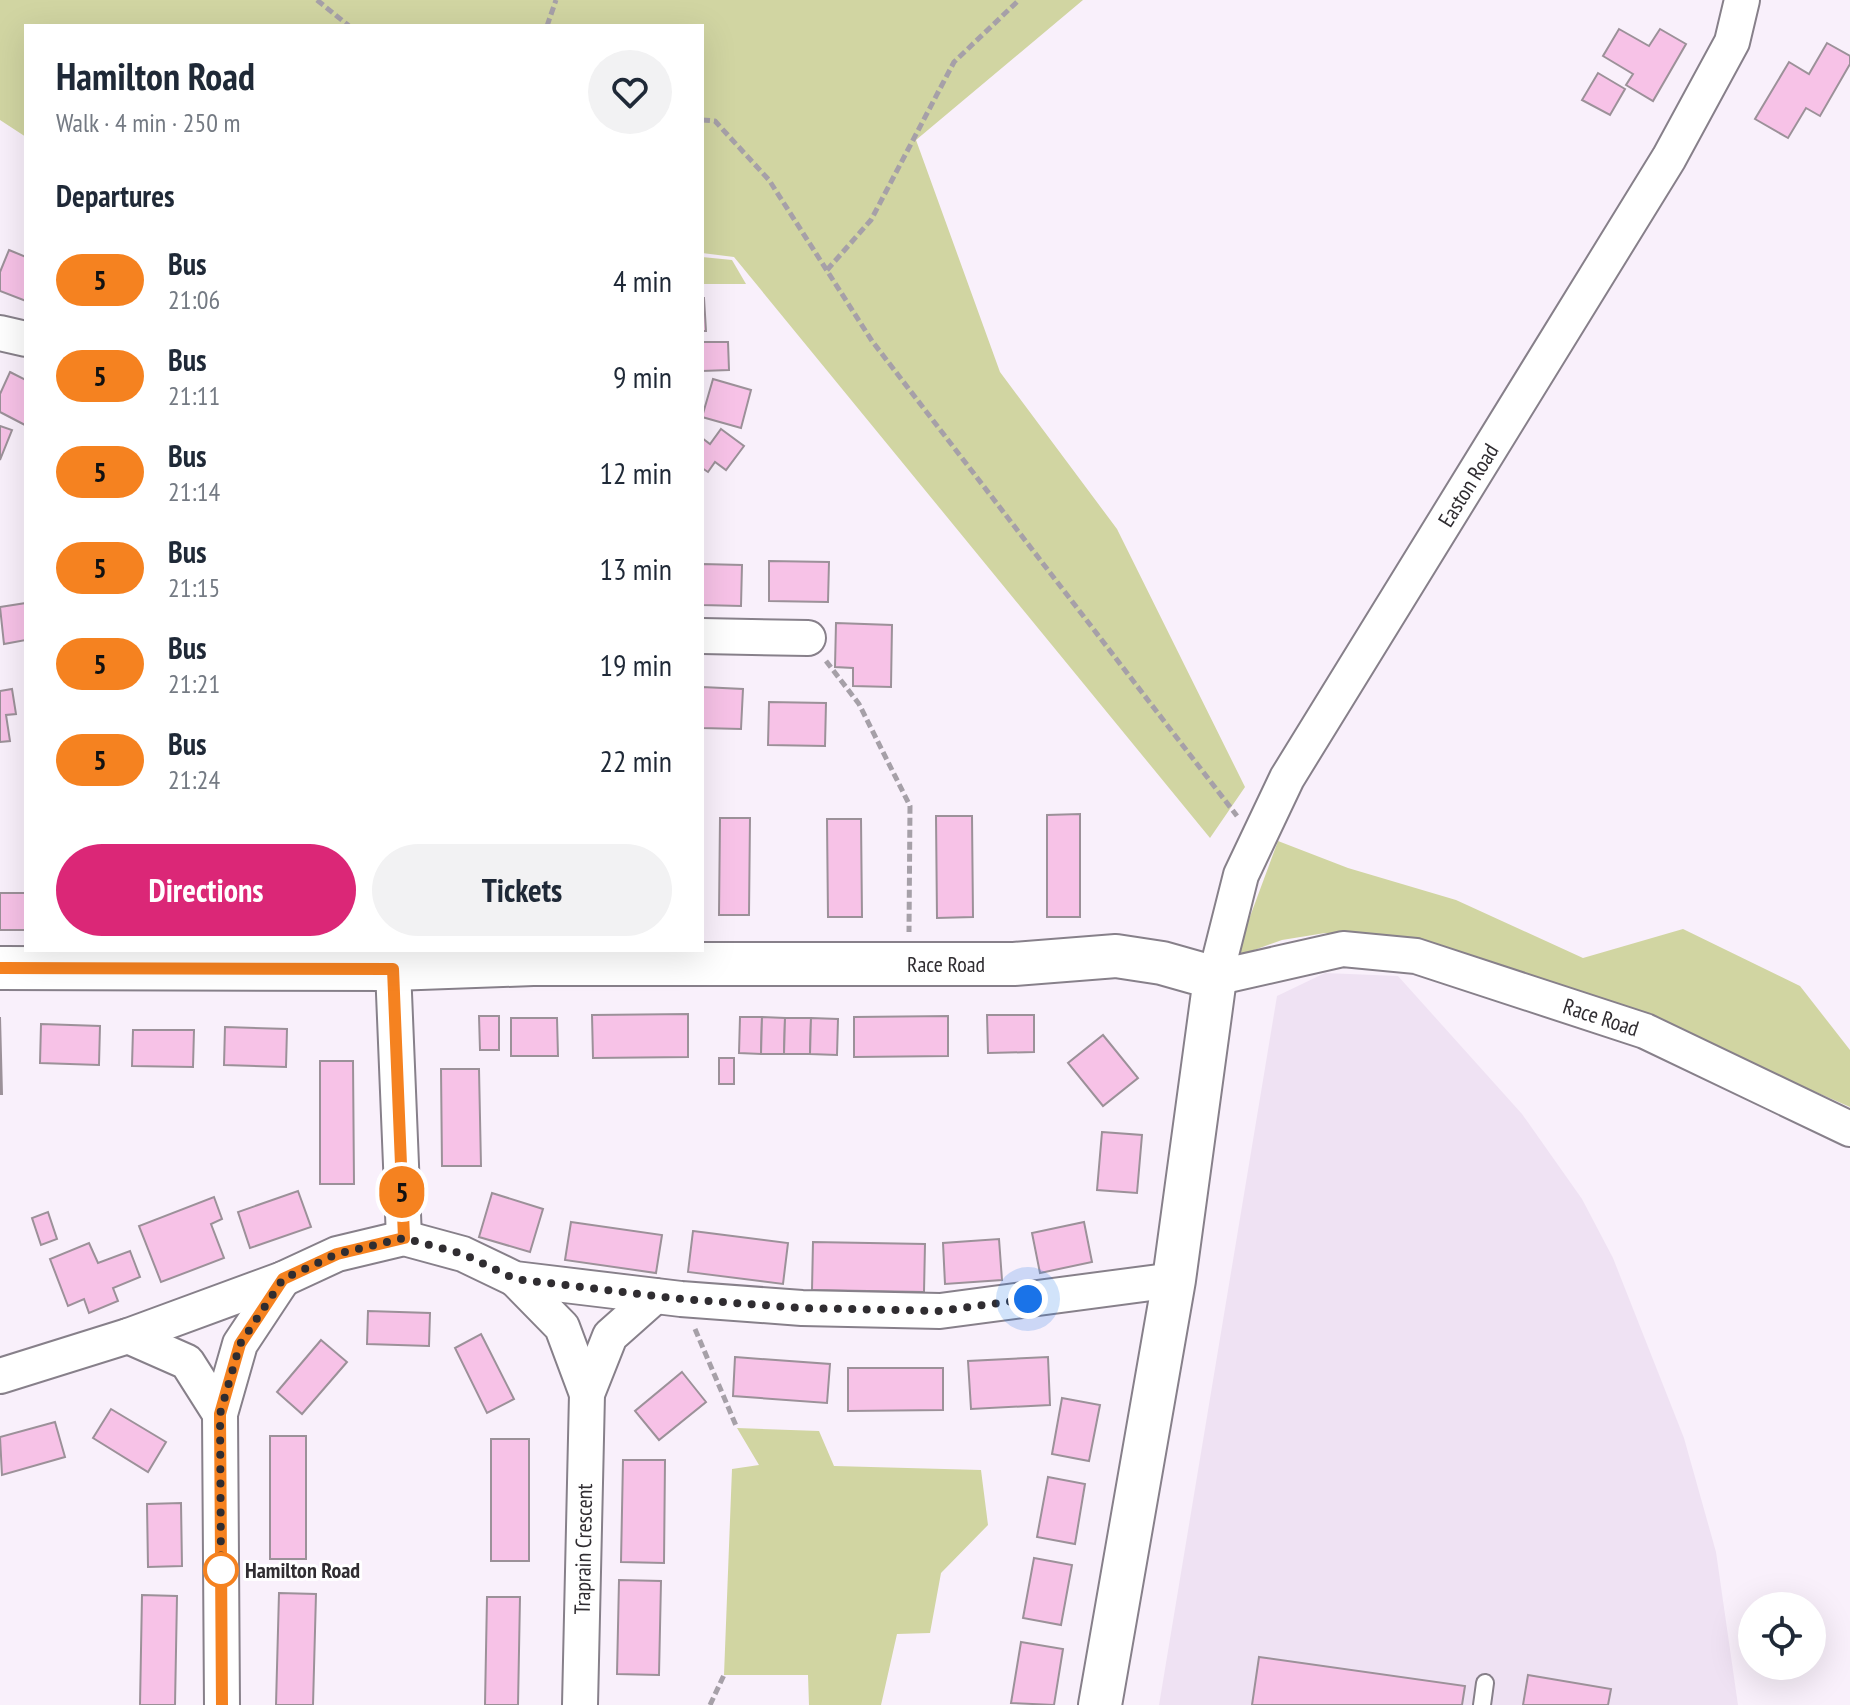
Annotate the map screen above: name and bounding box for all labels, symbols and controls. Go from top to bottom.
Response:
button: heart [588,50,672,134]
text: Hamilton Road [56,51,255,100]
text: Walk · 4 min · 250 m [56,106,240,139]
text: Departures [56,176,174,215]
text: Bus [168,244,207,283]
text: 5 [93,261,107,298]
text: 4 min [613,261,672,300]
text: 21:06 [168,283,220,316]
text: Bus [168,340,207,379]
text: 5 [93,357,107,394]
text: 9 min [613,357,672,396]
text: 21:11 [168,379,220,412]
text: Bus [168,436,207,475]
street label: Easton Road [1432,438,1504,532]
text: 5 [93,453,107,490]
text: 12 min [599,453,672,492]
text: 21:14 [168,475,220,508]
text: Bus [168,532,207,571]
text: 5 [93,549,107,586]
text: 13 min [599,549,672,588]
text: 21:15 [168,571,220,604]
text: Bus [168,628,207,667]
text: 5 [93,645,107,682]
text: 19 min [599,645,672,684]
text: 21:21 [168,667,220,700]
text: Bus [168,724,207,763]
text: 5 [93,741,107,778]
text: 22 min [599,741,672,780]
text: 21:24 [168,763,220,796]
button: Directions [56,844,356,936]
button: Tickets [372,844,672,936]
street label: Race Road [907,950,985,978]
street label: Race Road [1560,992,1642,1042]
line badge: 5 [376,1166,428,1218]
text: 5 [395,1173,409,1210]
your location [1008,1279,1048,1319]
street label: Traprain Crescent [568,1483,598,1615]
marker: Hamilton Road [204,1553,238,1587]
place label: Hamilton Road [245,1556,360,1584]
map controls [1738,1592,1826,1680]
button: locate [1738,1592,1826,1680]

